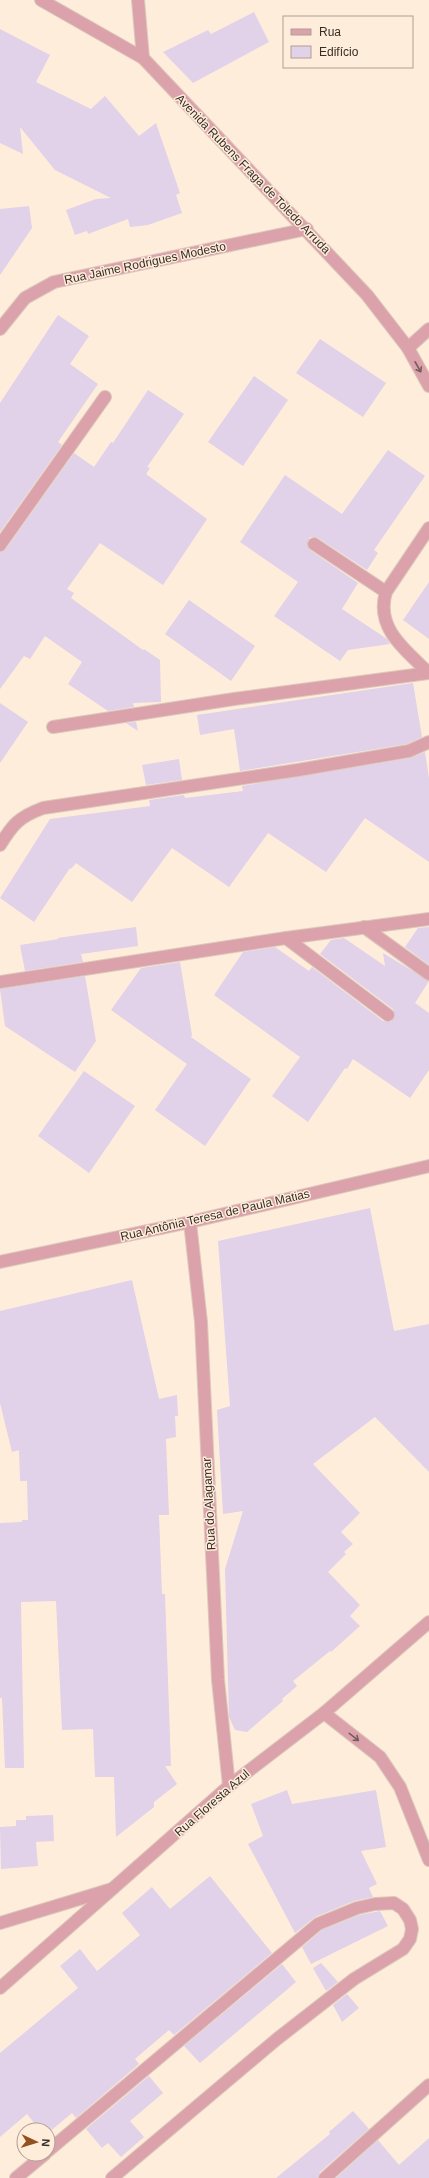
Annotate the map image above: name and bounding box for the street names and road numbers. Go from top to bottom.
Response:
street label: Avenida Rubens Fraga de Toledo Arruda [173,91,333,257]
street label: Rua Jaime Rodrigues Modesto [63,239,227,287]
street label: Rua Antônia Teresa de Paula Matias [119,1186,311,1244]
street label: Rua do Alagamar [200,1457,218,1551]
street label: Rua Floresta Azul [172,1767,252,1839]

